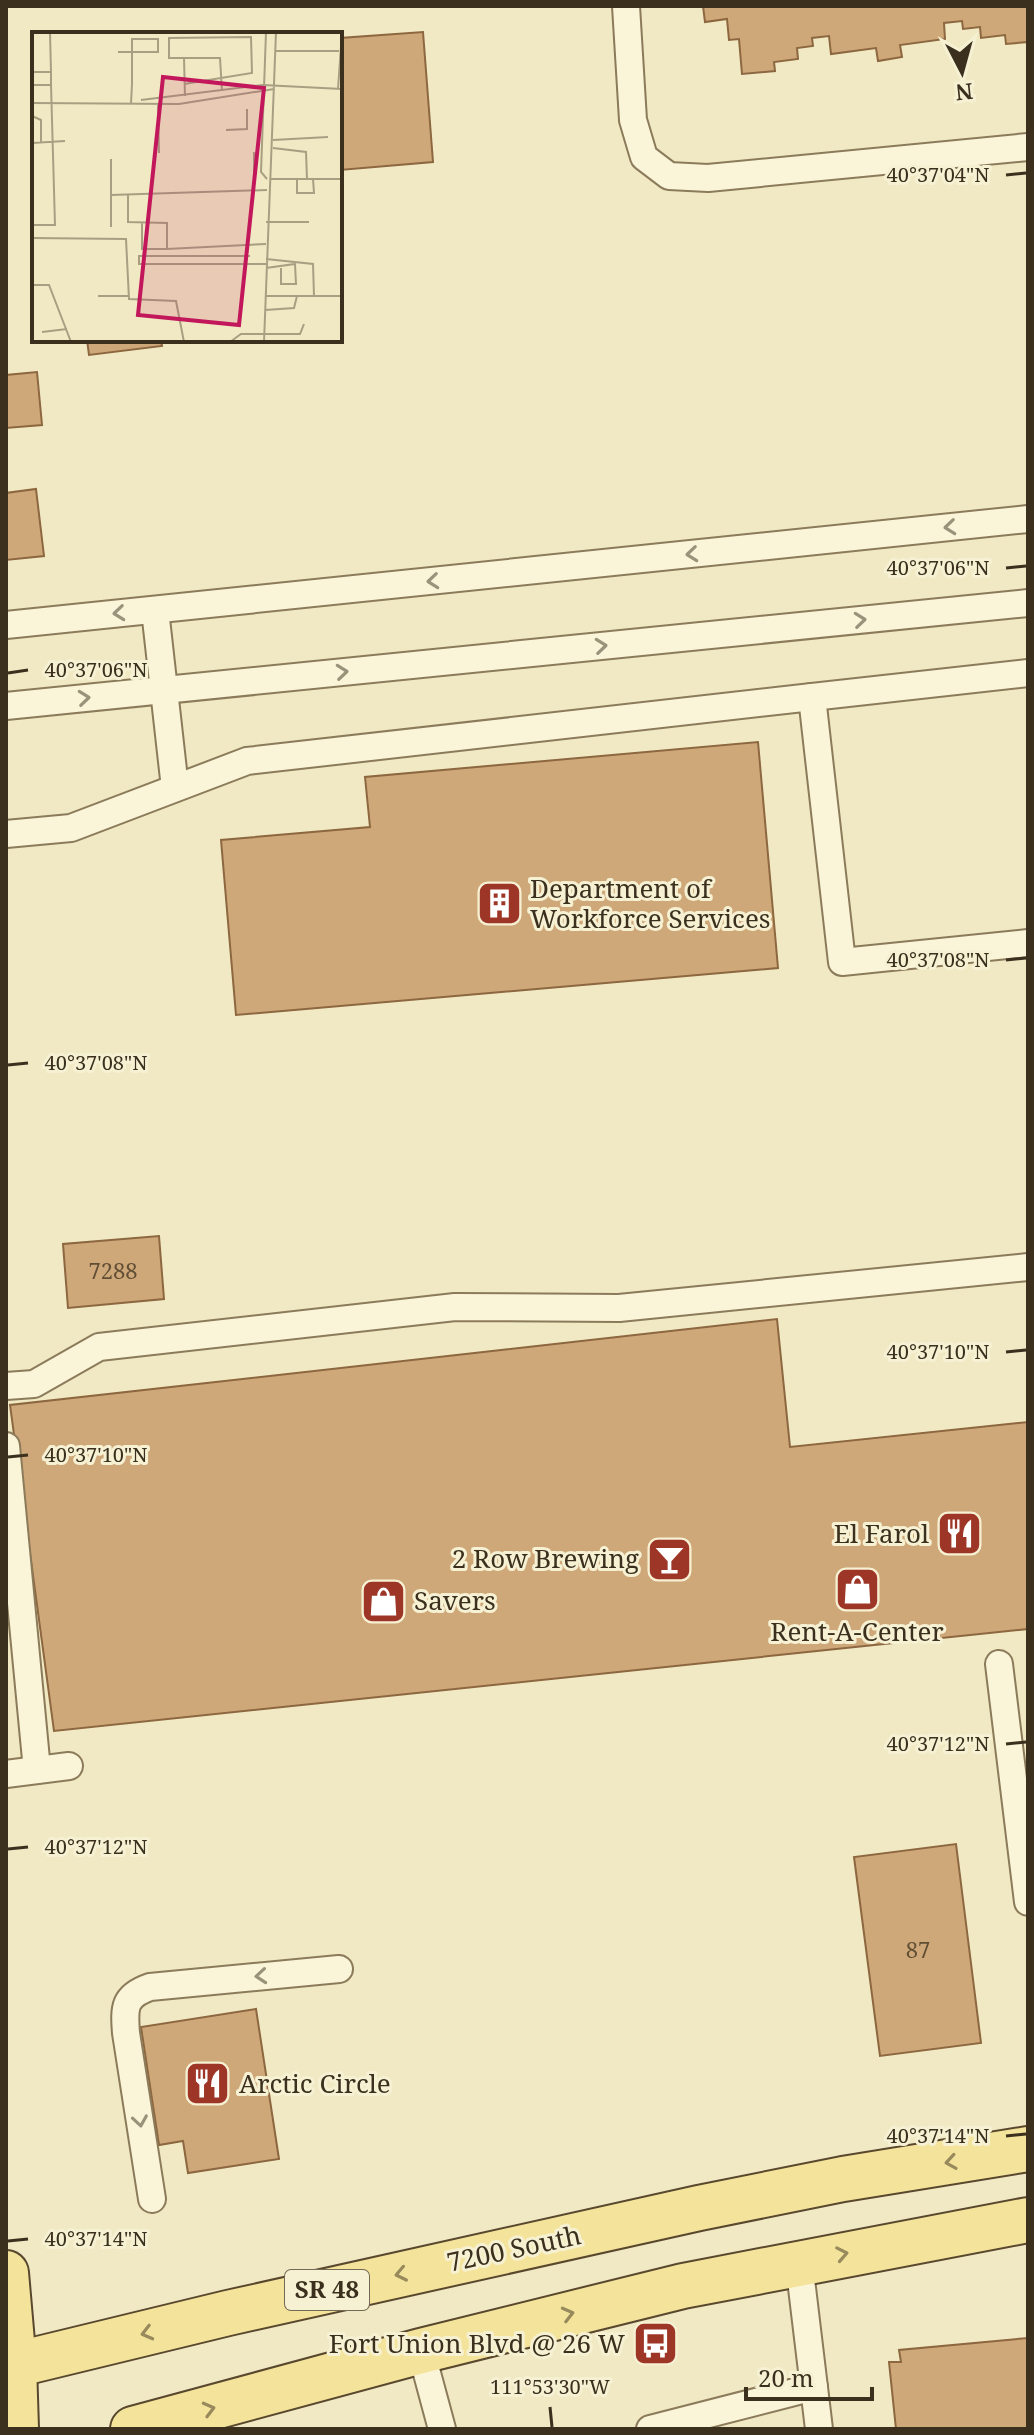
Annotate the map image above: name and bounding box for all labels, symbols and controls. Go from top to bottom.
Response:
inset map [32,32,342,342]
north arrow [922,32,1002,112]
text: N [954,77,974,109]
text: 40°37'04"N [887,161,989,188]
one-way arrow [943,519,956,536]
one-way arrow [685,545,698,562]
text: 40°37'06"N [887,554,989,581]
one-way arrow [426,572,439,589]
one-way arrow [112,605,125,622]
one-way arrow [854,612,867,629]
one-way arrow [595,638,608,655]
text: 40°37'06"N [45,656,147,683]
one-way arrow [336,664,349,681]
one-way arrow [78,690,91,707]
place label: Department of Workforce Services [530,870,771,936]
building icon: Department of Workforce Services [475,880,523,928]
text: 40°37'08"N [887,946,989,973]
text: 40°37'08"N [45,1049,147,1076]
house number: 7288 [88,1255,138,1285]
text: 40°37'10"N [887,1338,989,1365]
text: 40°37'10"N [45,1441,147,1468]
restaurant icon: El Farol [936,1510,984,1558]
place label: El Farol [834,1515,929,1551]
bar icon: 2 Row Brewing [646,1535,694,1583]
place label: 2 Row Brewing [452,1540,639,1576]
shop icon: Rent-A-Center [833,1565,881,1613]
shop icon: Savers [359,1577,407,1625]
place label: Savers [414,1582,496,1618]
place label: Rent-A-Center [770,1613,944,1649]
text: 40°37'12"N [887,1730,989,1757]
text: 40°37'12"N [45,1833,147,1860]
house number: 87 [906,1934,930,1964]
one-way arrow [254,1968,267,1985]
restaurant icon: Arctic Circle [184,2060,232,2108]
place label: Arctic Circle [239,2065,391,2101]
one-way arrow [131,2114,148,2128]
text: 40°37'14"N [887,2122,989,2149]
one-way arrow [944,2153,958,2170]
street label: 7200 South [443,2216,584,2280]
text: 40°37'14"N [45,2225,147,2252]
one-way arrow [834,2246,848,2263]
one-way arrow [394,2265,408,2282]
road number: SR 48 [285,2270,369,2310]
one-way arrow [561,2307,575,2324]
bus stop icon: Fort Union Blvd @ 26 W [632,2320,680,2368]
one-way arrow [141,2323,155,2340]
place label: Fort Union Blvd @ 26 W [329,2325,625,2361]
scale bar [746,2351,872,2401]
text: 20 m [758,2361,814,2394]
text: 111°53'30"W [490,2373,610,2400]
one-way arrow [201,2401,215,2418]

